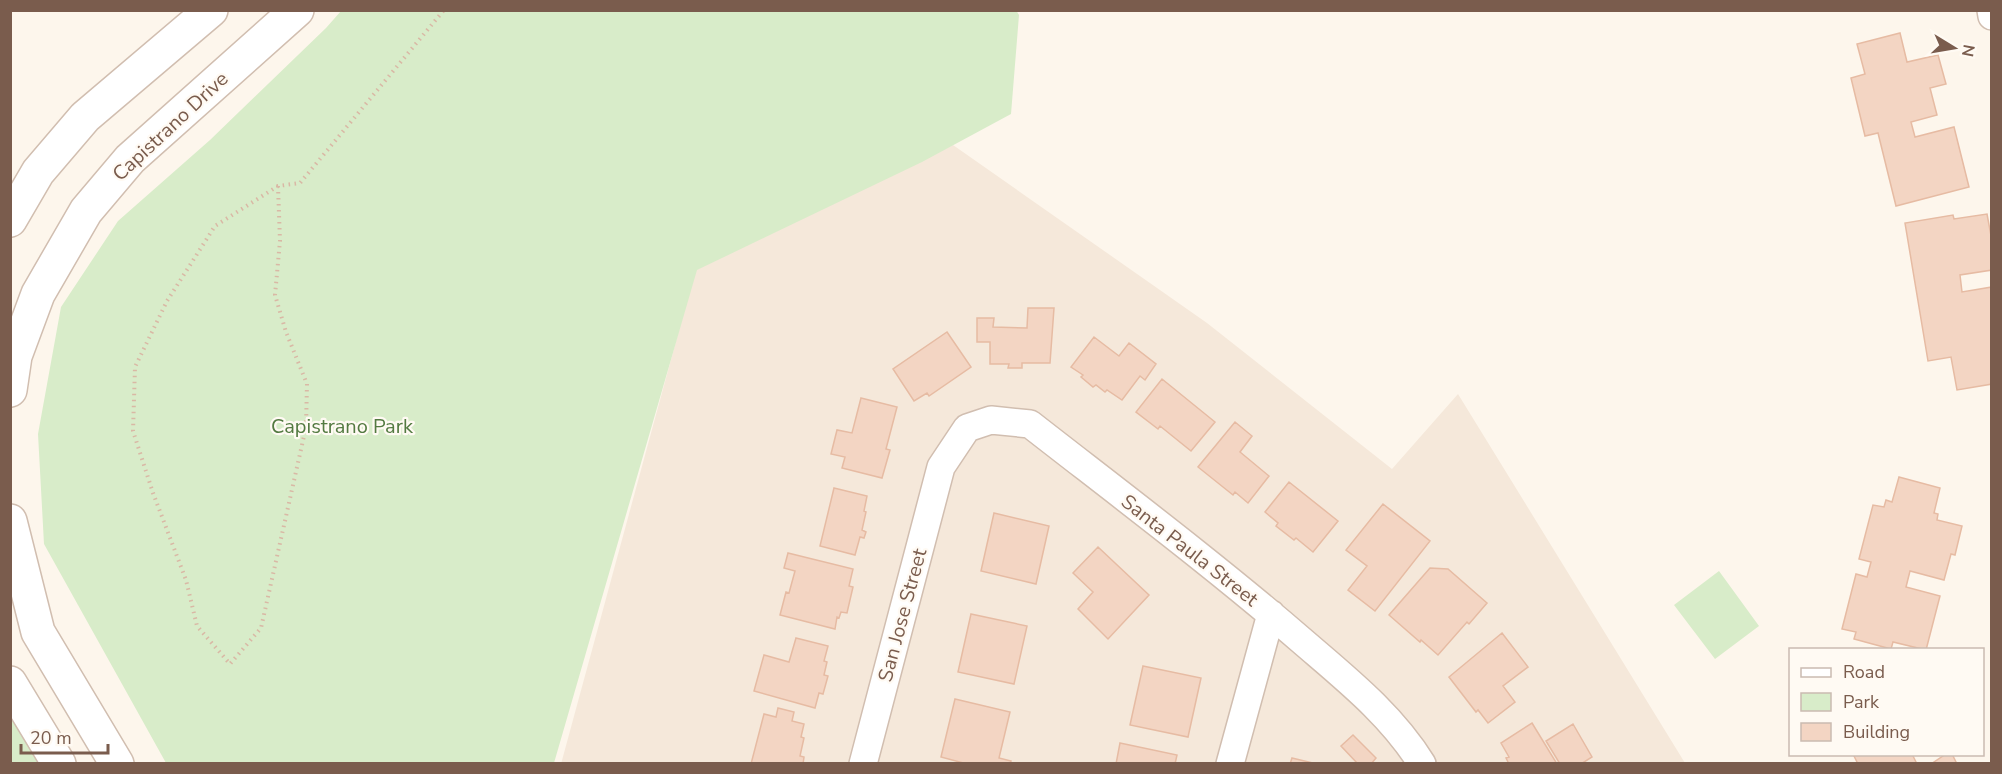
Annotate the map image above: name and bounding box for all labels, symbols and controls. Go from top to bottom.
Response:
north arrow [1924,18,1984,78]
text: N [1956,43,1980,59]
street label: Capistrano Drive [107,66,234,187]
park label: Capistrano Park [271,413,414,440]
street label: Santa Paula Street [1115,488,1265,613]
street label: San Jose Street [872,545,934,685]
legend [1789,648,1984,756]
text: Road [1843,660,1885,684]
text: Park [1843,690,1880,714]
scale bar [21,717,108,755]
text: Building [1843,720,1910,744]
text: 20 m [30,726,72,750]

